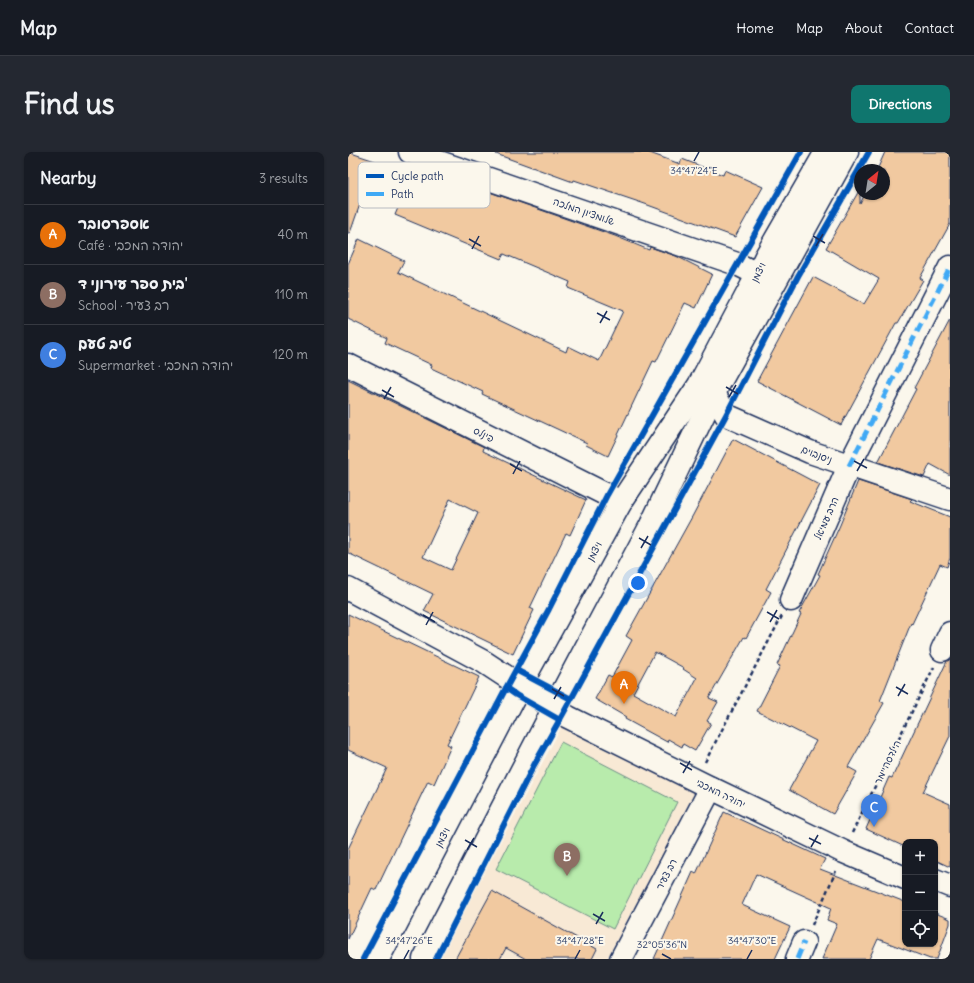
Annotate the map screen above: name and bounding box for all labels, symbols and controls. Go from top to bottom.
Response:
text: Map [20,16,57,40]
text: Home [736,19,774,37]
text: Map [796,19,823,37]
text: About [845,19,883,37]
text: Contact [905,19,954,37]
button: Directions [851,85,950,123]
text: Find us [24,86,115,122]
legend [358,162,490,208]
text: 34°47'24"E [670,164,718,177]
north arrow [854,164,890,200]
text: Nearby [40,167,96,189]
text: Cycle path [391,169,444,183]
text: 3 results [259,170,308,187]
text: Path [391,187,414,201]
street label: שלומציון המלכה [551,195,616,228]
text: אספרסובר [78,214,150,233]
text: A [49,226,57,243]
text: 40 m [277,226,308,243]
text: Café · יהודה המכבי [78,237,183,254]
street label: ויצמן [748,260,769,284]
text: בית ספר עירוני ד' [78,274,188,293]
text: B [49,286,57,303]
text: 110 m [275,286,308,303]
text: School · רב צעיר [78,297,169,314]
text: טיב טעם [78,334,132,353]
text: C [49,346,57,363]
text: 120 m [273,346,308,363]
text: Supermarket · יהודה המכבי [78,357,233,374]
street label: פינלס [471,424,496,445]
street label: ניסנבוים [799,443,834,466]
street label: הרב עמיאל [811,495,842,542]
street label: ויצמן [584,539,605,563]
your location [628,573,648,593]
pin: A [611,671,637,704]
street label: הילדסהיימר [871,738,904,787]
street label: יהודה המכבי [694,776,748,811]
pin: C [861,794,887,827]
street label: ויצמן [432,825,453,849]
map controls [902,839,938,947]
button: + [902,839,938,875]
pin: B [554,843,580,876]
street label: רב צעיר [653,856,680,892]
button: − [902,875,938,911]
button: locate [902,911,938,947]
text: 34°47'26"E [385,934,433,947]
text: 34°47'28"E [556,934,604,947]
text: 34°47'30"E [728,934,776,947]
text: 32°05'36"N [637,938,687,951]

